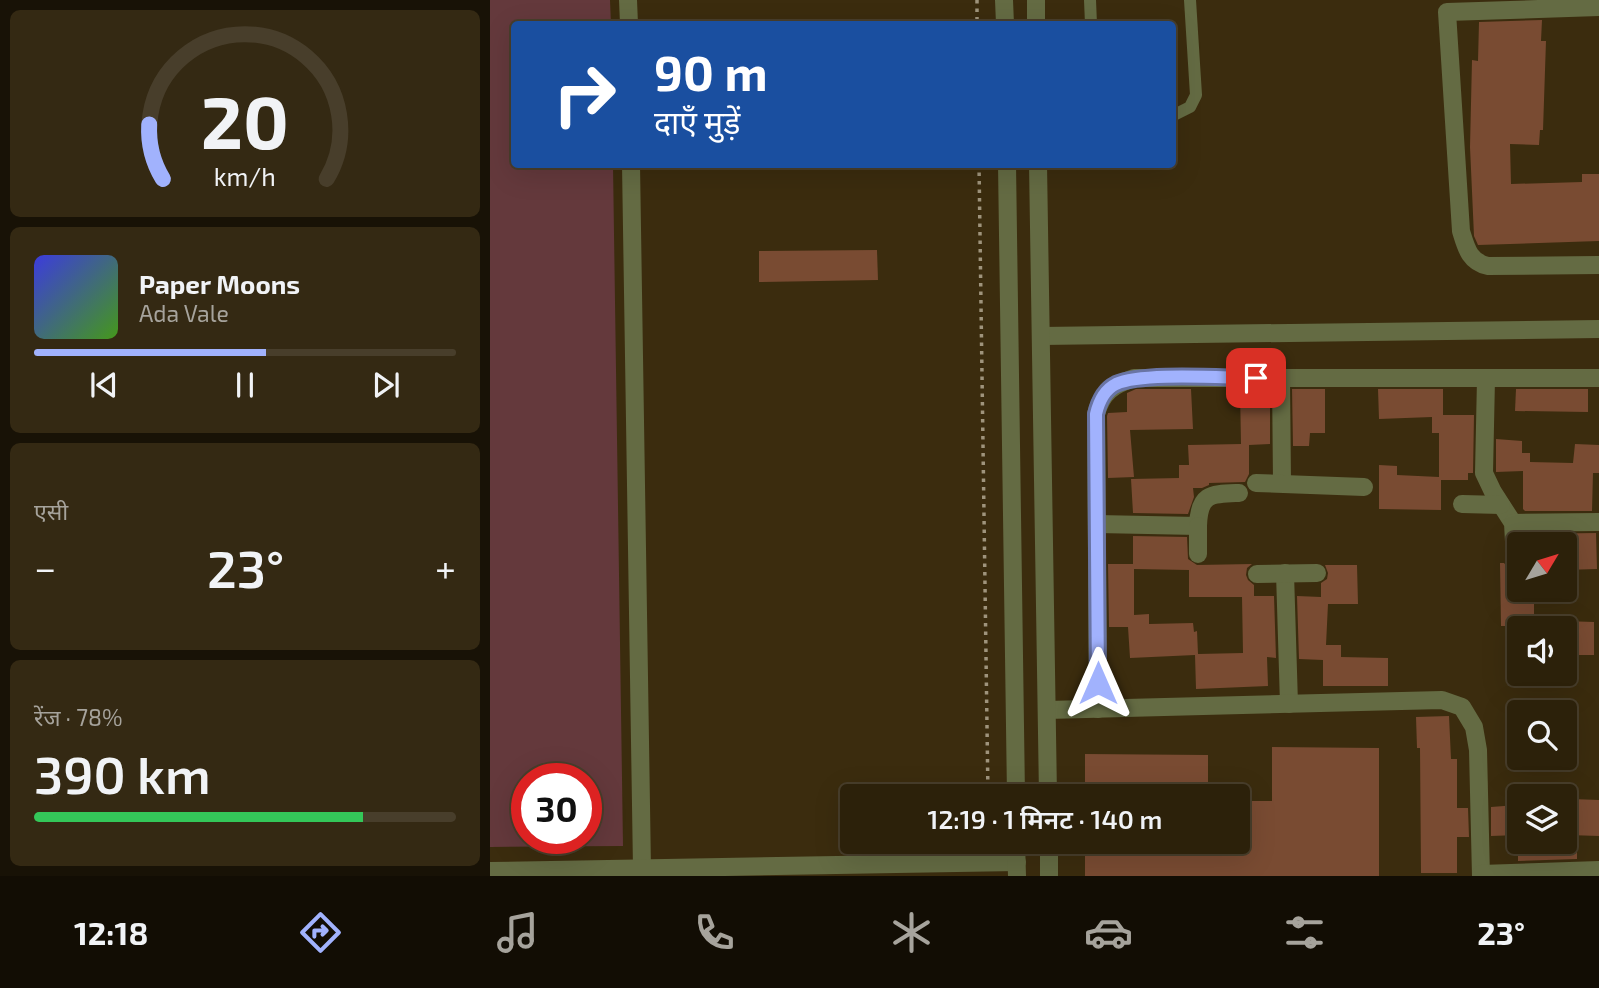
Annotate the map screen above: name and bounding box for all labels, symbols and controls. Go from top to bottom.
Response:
text: 90 m [654,42,768,101]
icon: right [539,49,630,140]
text: 20 [201,77,289,165]
text: दाएँ मुड़ें [654,102,740,140]
text: km/h [214,161,276,191]
text: Paper Moons [139,268,300,299]
text: Ada Vale [139,299,229,327]
pin [1226,348,1286,408]
icon: arrive [1237,359,1275,397]
icon: previous [85,366,123,404]
icon: pause [226,366,264,404]
icon: next [367,366,405,404]
text: एसी [34,497,68,525]
north arrow [1507,532,1577,602]
map controls [1507,532,1577,854]
text: 23° [207,536,284,598]
text: − [34,544,56,590]
text: + [435,544,456,590]
button: sound [1507,616,1577,686]
position arrow [1061,646,1135,720]
button: search [1507,700,1577,770]
text: रेंज · 78% [34,703,122,731]
text: 390 km [34,742,211,804]
speed limit sign: 30 [511,763,602,854]
button: layers [1507,784,1577,854]
text: 12:19 · 1 मिनट · 140 m [928,803,1162,834]
icon: directions [296,908,345,957]
icon: music [493,908,542,957]
icon: phone [690,908,739,957]
icon: climate [887,908,936,957]
icon: car [1084,908,1133,957]
icon: filters [1280,908,1329,957]
text: 12:18 [74,913,148,951]
text: 23° [1477,913,1525,951]

